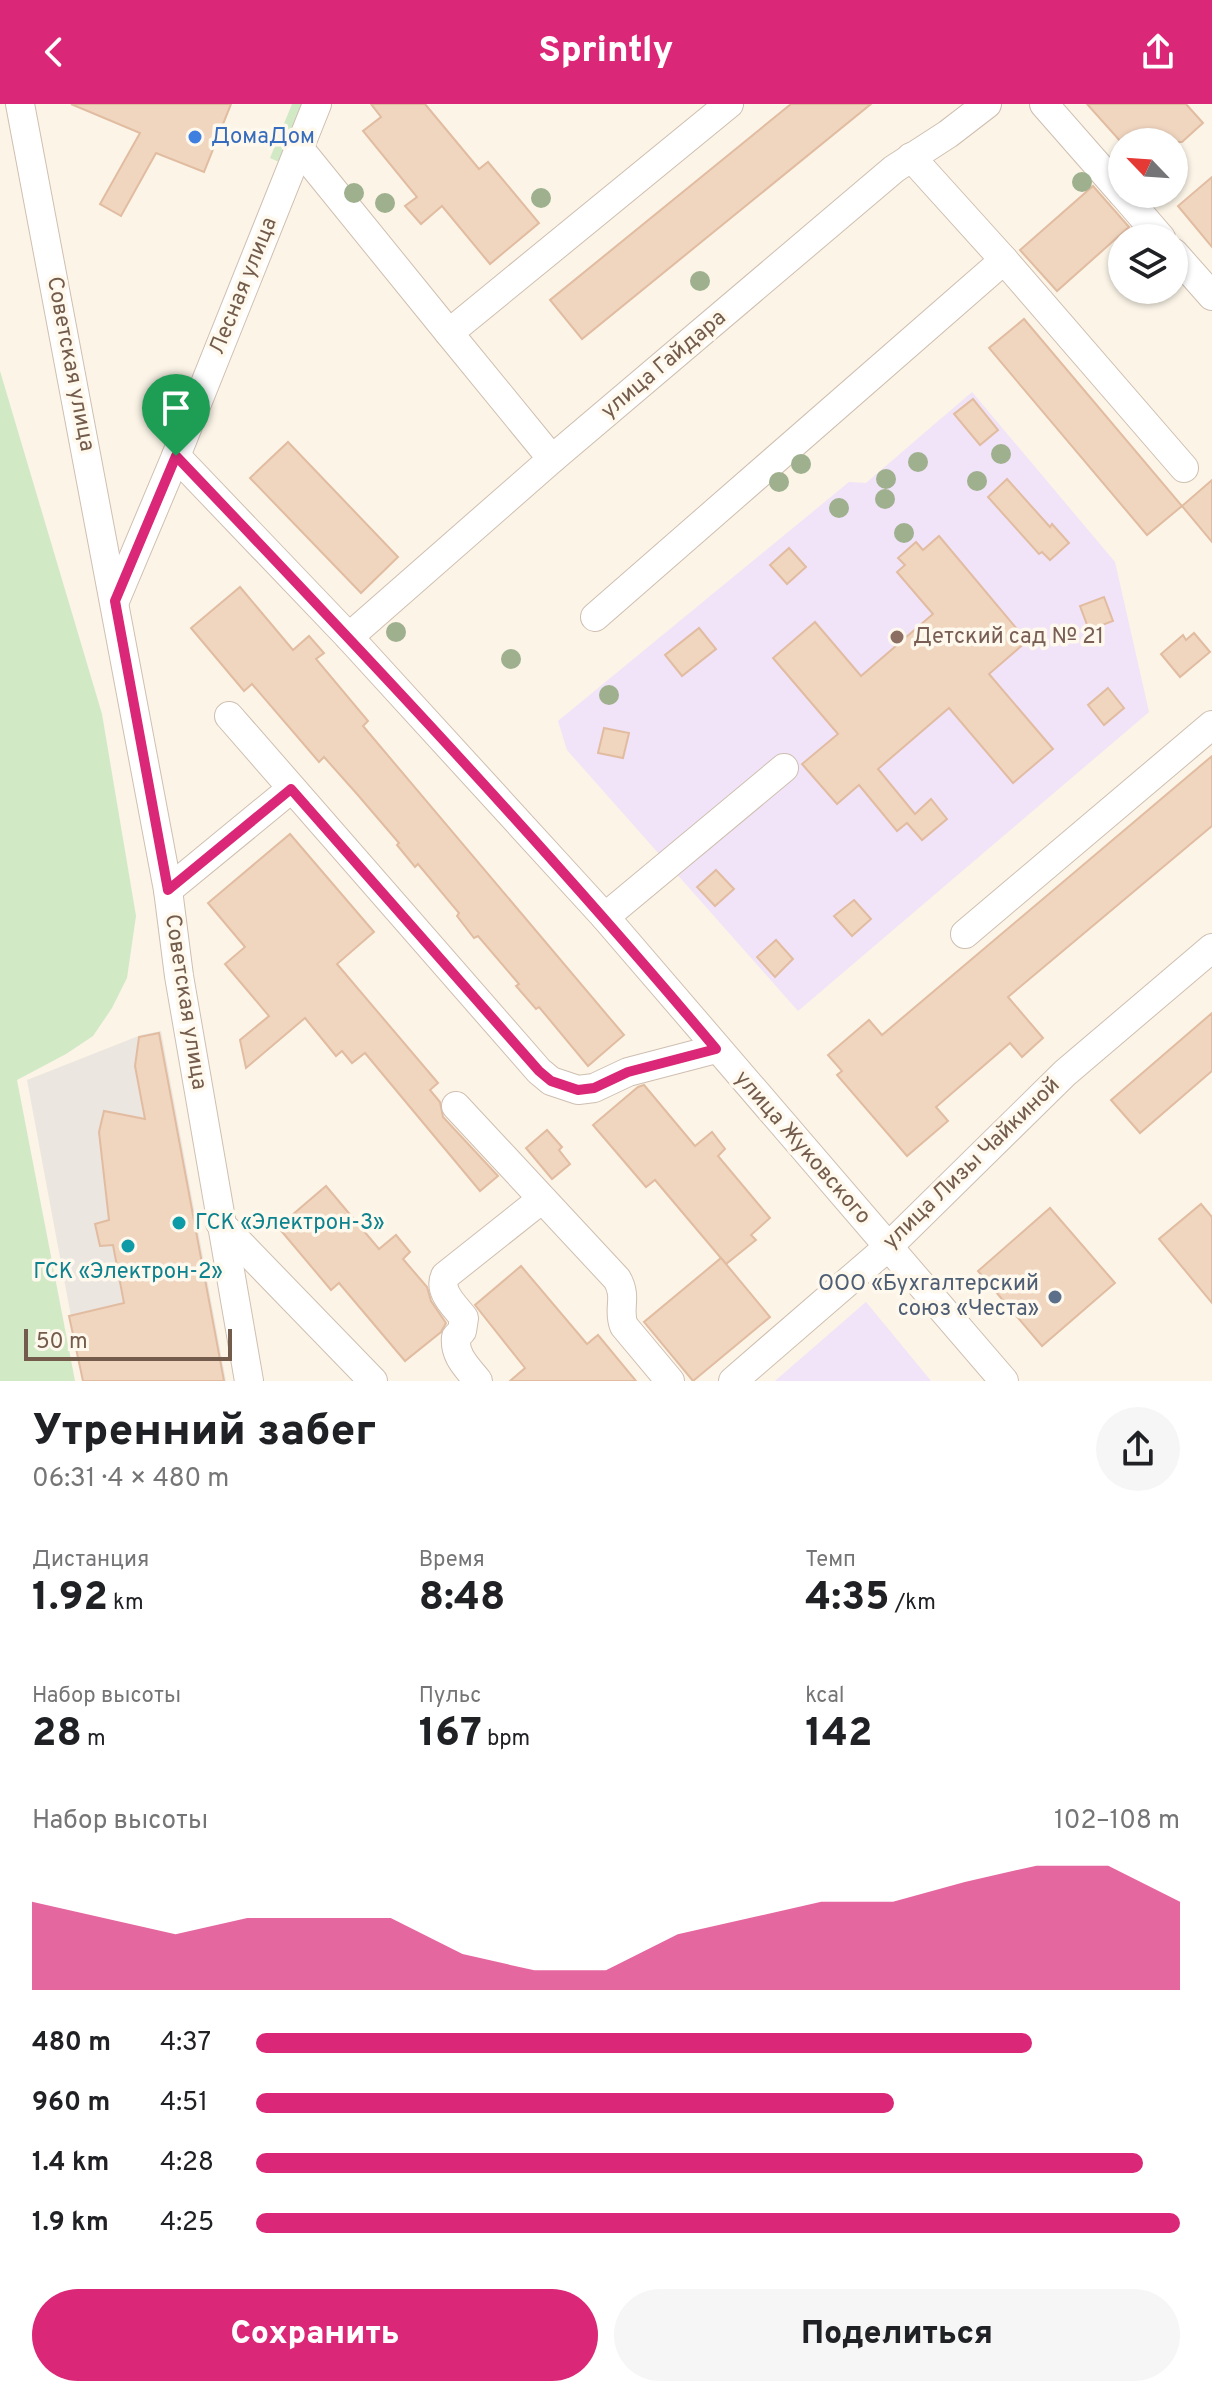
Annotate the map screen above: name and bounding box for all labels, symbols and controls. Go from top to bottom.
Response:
text: Sprintly [539,29,673,75]
icon: back [32,30,76,74]
icon: share [1136,30,1180,74]
place label: ДомаДом [211,124,315,151]
marker: ДомаДом [186,128,204,146]
north arrow [1108,128,1188,208]
map controls [1108,128,1188,304]
street label: Лесная улица [204,213,284,359]
button: layers [1108,224,1188,304]
street label: Советская улица [40,274,100,454]
street label: улица Гайдара [596,305,732,425]
pin [142,374,210,456]
icon: arrive [154,386,198,430]
place label: Детский сад № 21 [913,624,1104,651]
marker: Детский сад № 21 [888,628,906,646]
street label: Советская улица [158,912,212,1092]
street label: улица Жуковского [728,1066,876,1230]
street label: улица Лизы Чайкиной [878,1072,1066,1256]
place label: ГСК «Электрон-3» [195,1210,385,1237]
marker: ГСК «Электрон-3» [170,1214,188,1232]
marker: ГСК «Электрон-2» [119,1237,137,1255]
place label: ГСК «Электрон-2» [33,1259,223,1286]
place label: ООО «Бухгалтерский союз «Честа» [818,1271,1039,1323]
marker: ООО «Бухгалтерский союз «Честа» [1046,1288,1064,1306]
scale bar [24,1325,232,1361]
text: 50 m [36,1329,88,1356]
text: Утренний забег [32,1405,376,1461]
button: share [1096,1407,1180,1491]
text: 06:31 · 4 × 480 m [32,1463,229,1496]
text: Дистанция [32,1547,149,1574]
text: Время [419,1547,485,1574]
text: Темп [805,1547,856,1574]
text: 1.92 [32,1574,108,1624]
text: 8:48 [419,1574,505,1624]
text: 4:35 [805,1574,890,1624]
text: km [108,1590,144,1617]
text: /km [890,1590,936,1617]
text: Набор высоты [32,1683,181,1710]
text: Пульс [419,1683,481,1710]
text: kcal [805,1683,844,1710]
text: 28 [32,1710,82,1760]
text: 167 [419,1710,482,1760]
text: 142 [805,1710,872,1760]
text: m [82,1726,106,1753]
text: bpm [482,1726,530,1753]
text: Набор высоты [32,1805,208,1838]
text: 102–108 m [1054,1805,1180,1838]
text: 480 m [32,2027,111,2060]
text: 4:37 [160,2027,211,2060]
text: 960 m [32,2087,110,2120]
text: 4:51 [160,2087,208,2120]
text: 1.4 km [32,2147,109,2180]
text: 4:28 [160,2147,214,2180]
text: 1.9 km [32,2207,109,2240]
text: 4:25 [160,2207,214,2240]
button: Сохранить [32,2289,598,2381]
button: Поделиться [614,2289,1180,2381]

